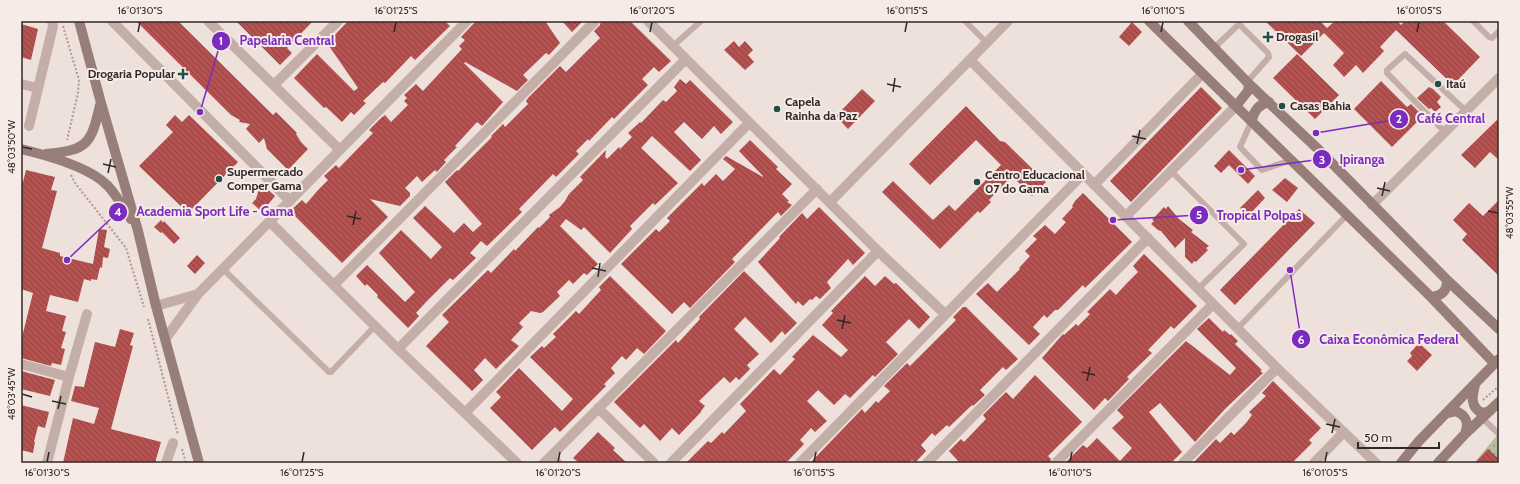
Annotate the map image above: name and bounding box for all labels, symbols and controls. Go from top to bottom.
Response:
text: 16°01'30"S [117,4,163,17]
text: 16°01'25"S [374,4,418,17]
text: 16°01'20"S [630,4,675,17]
text: 16°01'15"S [886,4,928,17]
text: 16°01'10"S [1141,4,1185,17]
text: 16°01'05"S [1396,4,1442,17]
callout: Papelaria Central [211,28,342,53]
place label: Drogasil [1276,29,1318,44]
text: Papelaria Central [239,32,335,48]
marker: Drogasil [1263,32,1273,42]
text: 1 [219,33,223,48]
place label: Drogaria Popular [88,66,175,81]
marker: Drogaria Popular [178,69,188,79]
place label: Itaú [1446,76,1466,91]
marker: Itaú [1433,79,1443,89]
place label: Capela Rainha da Paz [785,94,858,123]
place label: Casas Bahia [1290,98,1351,113]
marker: Casas Bahia [1277,101,1287,111]
marker: Capela Rainha da Paz [772,104,782,114]
callout: Café Central [1389,106,1494,131]
text: Café Central [1417,110,1486,126]
text: 2 [1396,111,1402,126]
text: 48°03'50"W [5,119,18,174]
callout: Ipiranga [1312,147,1393,172]
text: Ipiranga [1340,151,1385,167]
text: 3 [1319,152,1325,167]
place label: Supermercado Comper Gama [227,164,303,193]
place label: Centro Educacional 07 do Gama [985,167,1085,196]
marker: Supermercado Comper Gama [214,174,224,184]
marker: Centro Educacional 07 do Gama [972,177,982,187]
text: 48°03'55"W [1503,186,1516,239]
callout: Academia Sport Life - Gama [108,199,301,224]
text: Academia Sport Life - Gama [136,203,294,219]
callout: Tropical Polpas [1189,203,1310,228]
text: 4 [114,204,122,219]
text: 5 [1196,207,1202,222]
text: Tropical Polpas [1217,207,1302,223]
callout: Caixa Econômica Federal [1291,327,1467,352]
text: Caixa Econômica Federal [1319,331,1459,347]
text: 6 [1298,332,1305,347]
text: 48°03'45"W [5,367,18,420]
scale bar [1358,424,1439,450]
text: 50 m [1364,430,1392,445]
text: 16°01'30"S [24,466,70,479]
text: 16°01'25"S [280,466,324,479]
text: 16°01'20"S [536,466,581,479]
text: 16°01'15"S [793,466,835,479]
text: 16°01'10"S [1048,466,1092,479]
text: 16°01'05"S [1302,466,1348,479]

